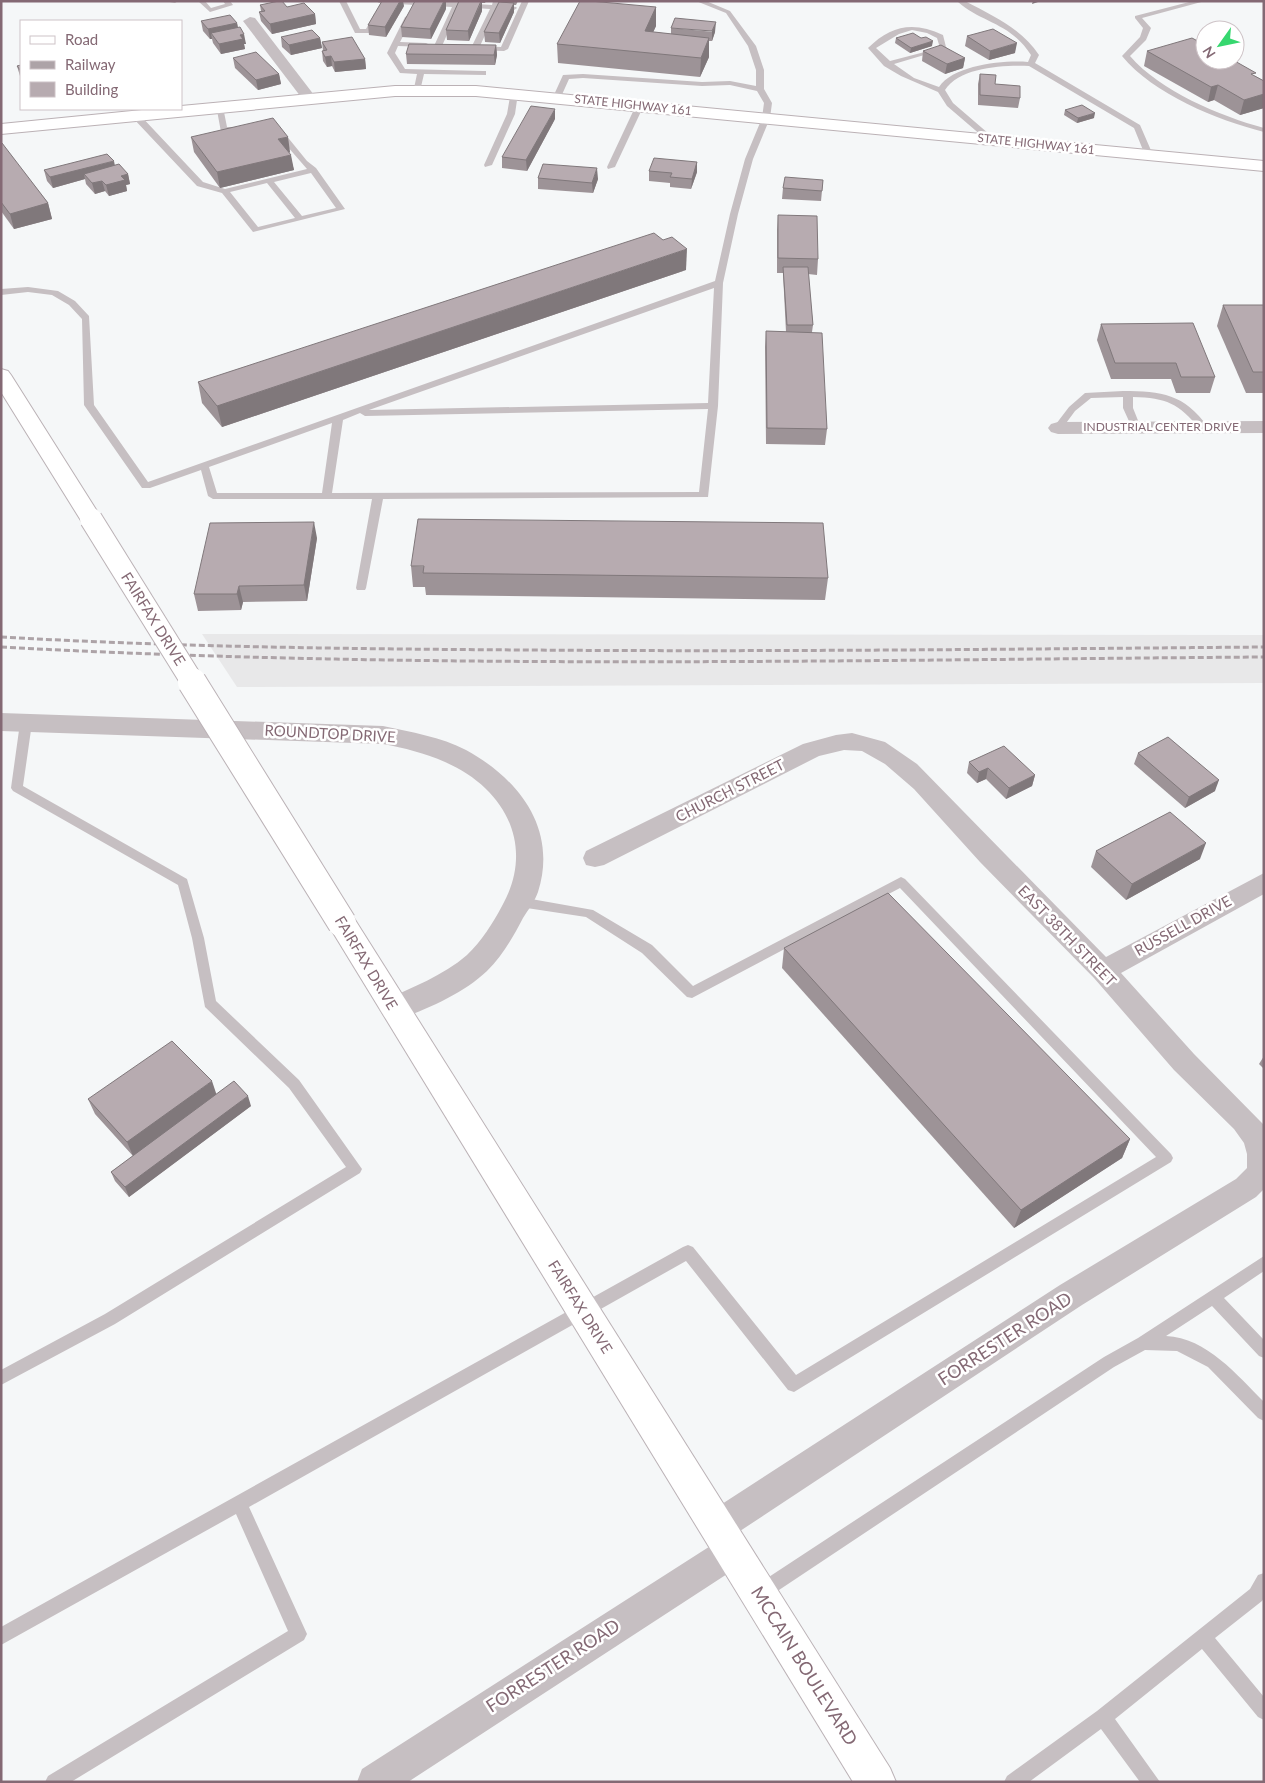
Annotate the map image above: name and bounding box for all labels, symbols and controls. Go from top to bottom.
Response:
legend [20,20,182,110]
north arrow [1195,20,1245,70]
text: Road [65,30,98,48]
text: N [1199,43,1219,62]
text: Railway [65,55,116,73]
text: Building [65,80,118,98]
street label: STATE HIGHWAY 161 [574,91,692,118]
street label: STATE HIGHWAY 161 [977,130,1095,157]
street label: INDUSTRIAL CENTER DRIVE [1083,419,1239,434]
street label: FAIRFAX DRIVE [118,569,190,668]
street label: ROUNDTOP DRIVE [264,721,396,745]
street label: CHURCH STREET [672,755,787,825]
street label: EAST 38TH STREET [1015,881,1121,990]
street label: RUSSELL DRIVE [1131,891,1234,959]
street label: FAIRFAX DRIVE [332,912,402,1013]
street label: FAIRFAX DRIVE [545,1257,617,1356]
street label: FORRESTER ROAD [933,1287,1076,1390]
street label: MCCAIN BOULEVARD [747,1582,863,1749]
street label: FORRESTER ROAD [481,1614,624,1717]

